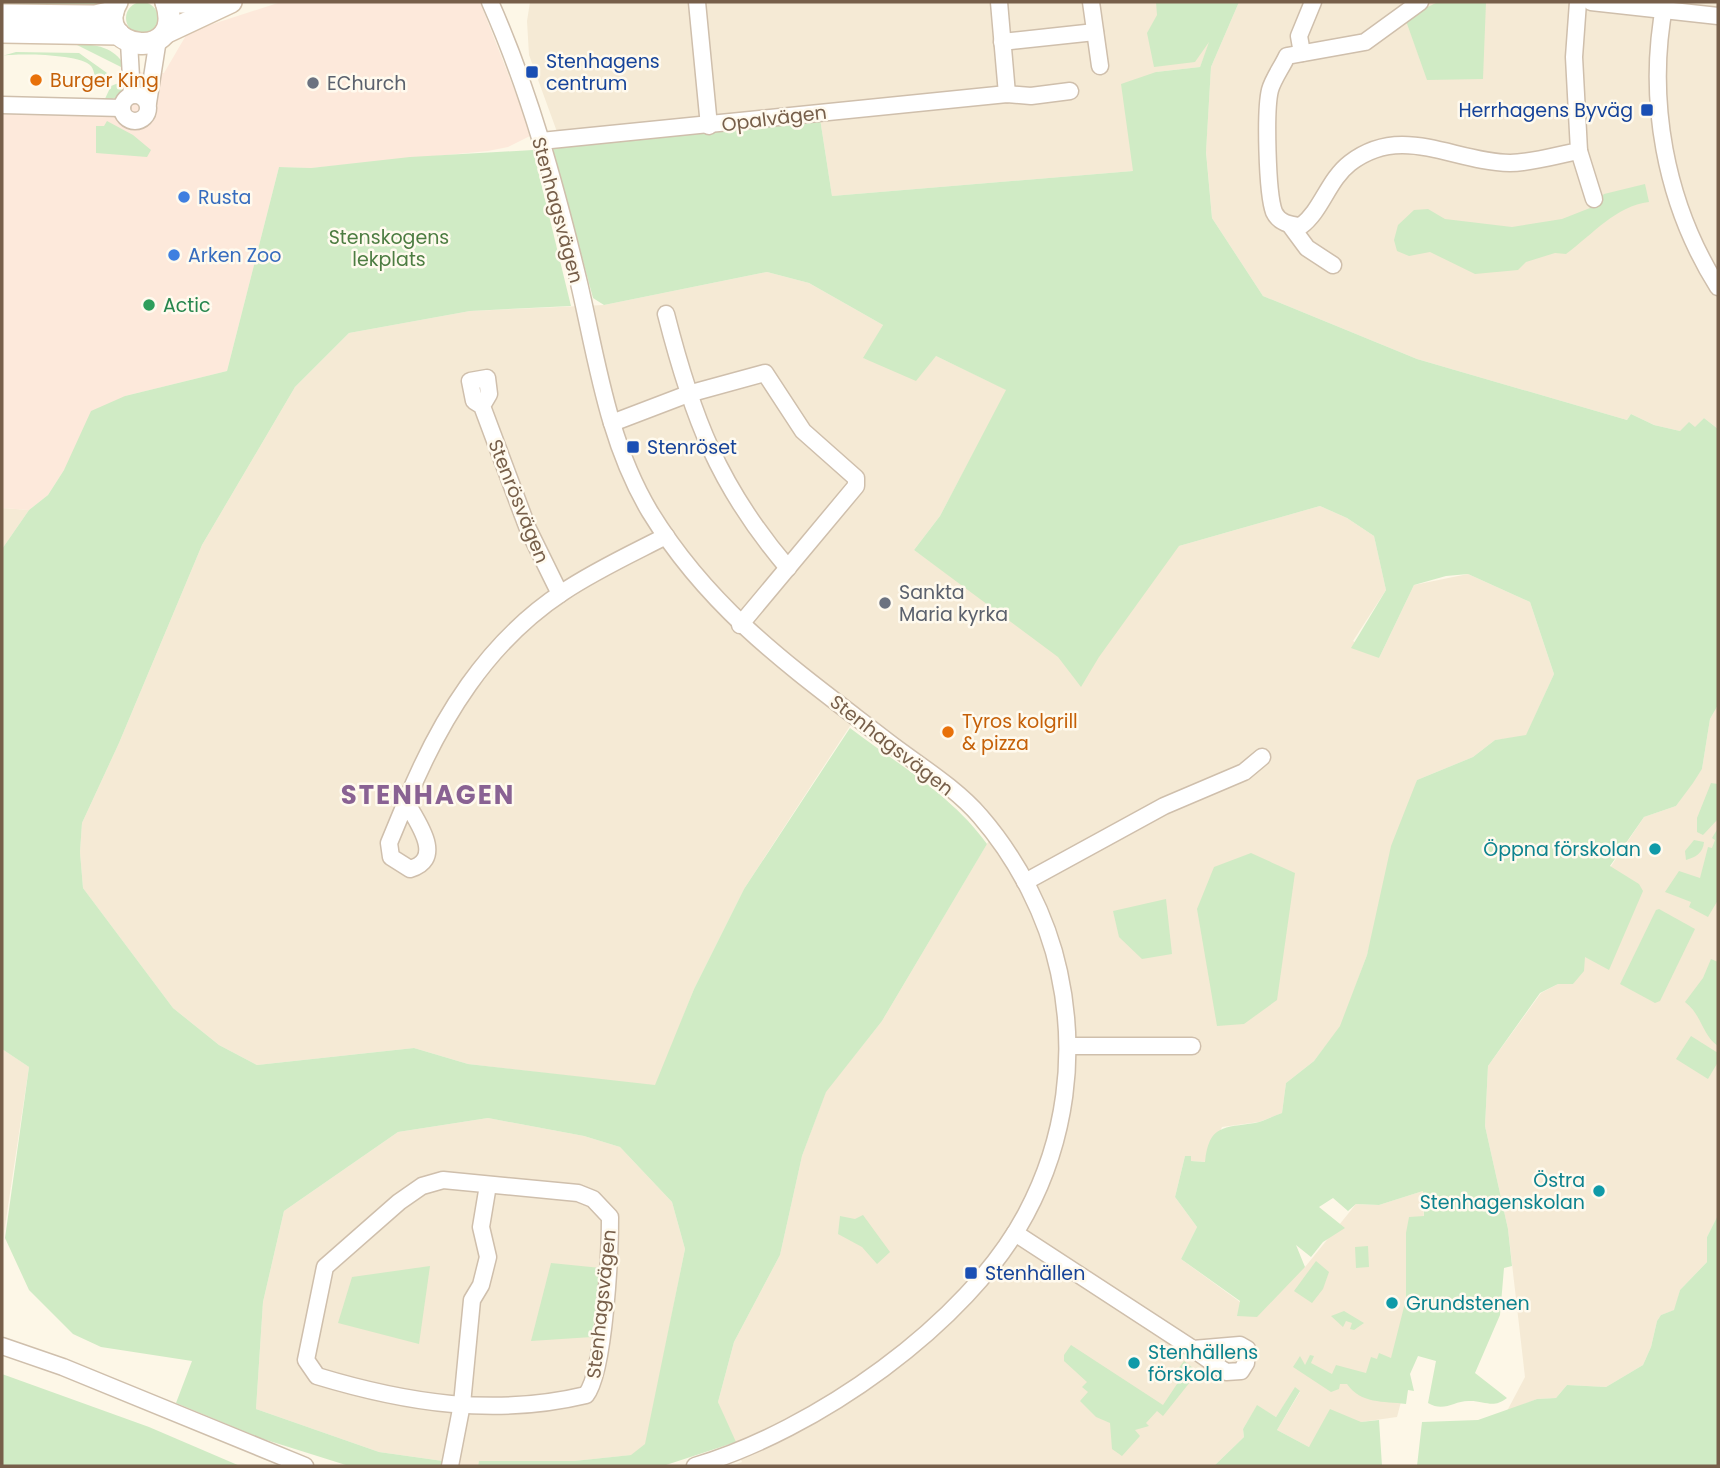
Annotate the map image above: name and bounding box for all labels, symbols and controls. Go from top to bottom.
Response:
place label: Stenhagens centrum [546,48,660,97]
marker: Stenhagens centrum [524,64,540,80]
place label: Burger King [50,67,159,94]
place label: EChurch [327,70,407,97]
marker: Burger King [28,72,44,88]
marker: EChurch [305,75,321,91]
place label: Herrhagens Byväg [1458,97,1633,124]
street label: Opalvägen [720,99,828,138]
marker: Herrhagens Byväg [1639,102,1655,118]
street label: Stenhagsvägen [525,134,590,286]
place label: Rusta [198,184,251,211]
marker: Rusta [176,189,192,205]
park label: Stenskogens lekplats [329,224,449,273]
place label: Arken Zoo [188,242,281,269]
marker: Arken Zoo [166,247,182,263]
place label: Actic [163,292,210,319]
marker: Actic [141,297,157,313]
place label: Stenröset [647,434,737,461]
street label: Stenrösvägen [481,435,556,567]
marker: Stenröset [625,439,641,455]
place label: Sankta Maria kyrka [899,579,1008,628]
marker: Sankta Maria kyrka [877,595,893,611]
street label: Stenhagsvägen [824,689,959,802]
place label: Tyros kolgrill & pizza [962,708,1078,757]
marker: Tyros kolgrill & pizza [940,724,956,740]
district label: STENHAGEN [341,777,515,813]
place label: Öppna förskolan [1483,836,1641,863]
marker: Öppna förskolan [1647,841,1663,857]
place label: Östra Stenhagenskolan [1420,1167,1585,1216]
marker: Östra Stenhagenskolan [1591,1183,1607,1199]
street label: Stenhagsvägen [580,1228,623,1380]
place label: Stenhällen [985,1260,1085,1287]
marker: Stenhällen [963,1265,979,1281]
place label: Grundstenen [1406,1290,1530,1317]
marker: Grundstenen [1384,1295,1400,1311]
place label: Stenhällens förskola [1148,1339,1258,1388]
marker: Stenhällens förskola [1126,1355,1142,1371]

